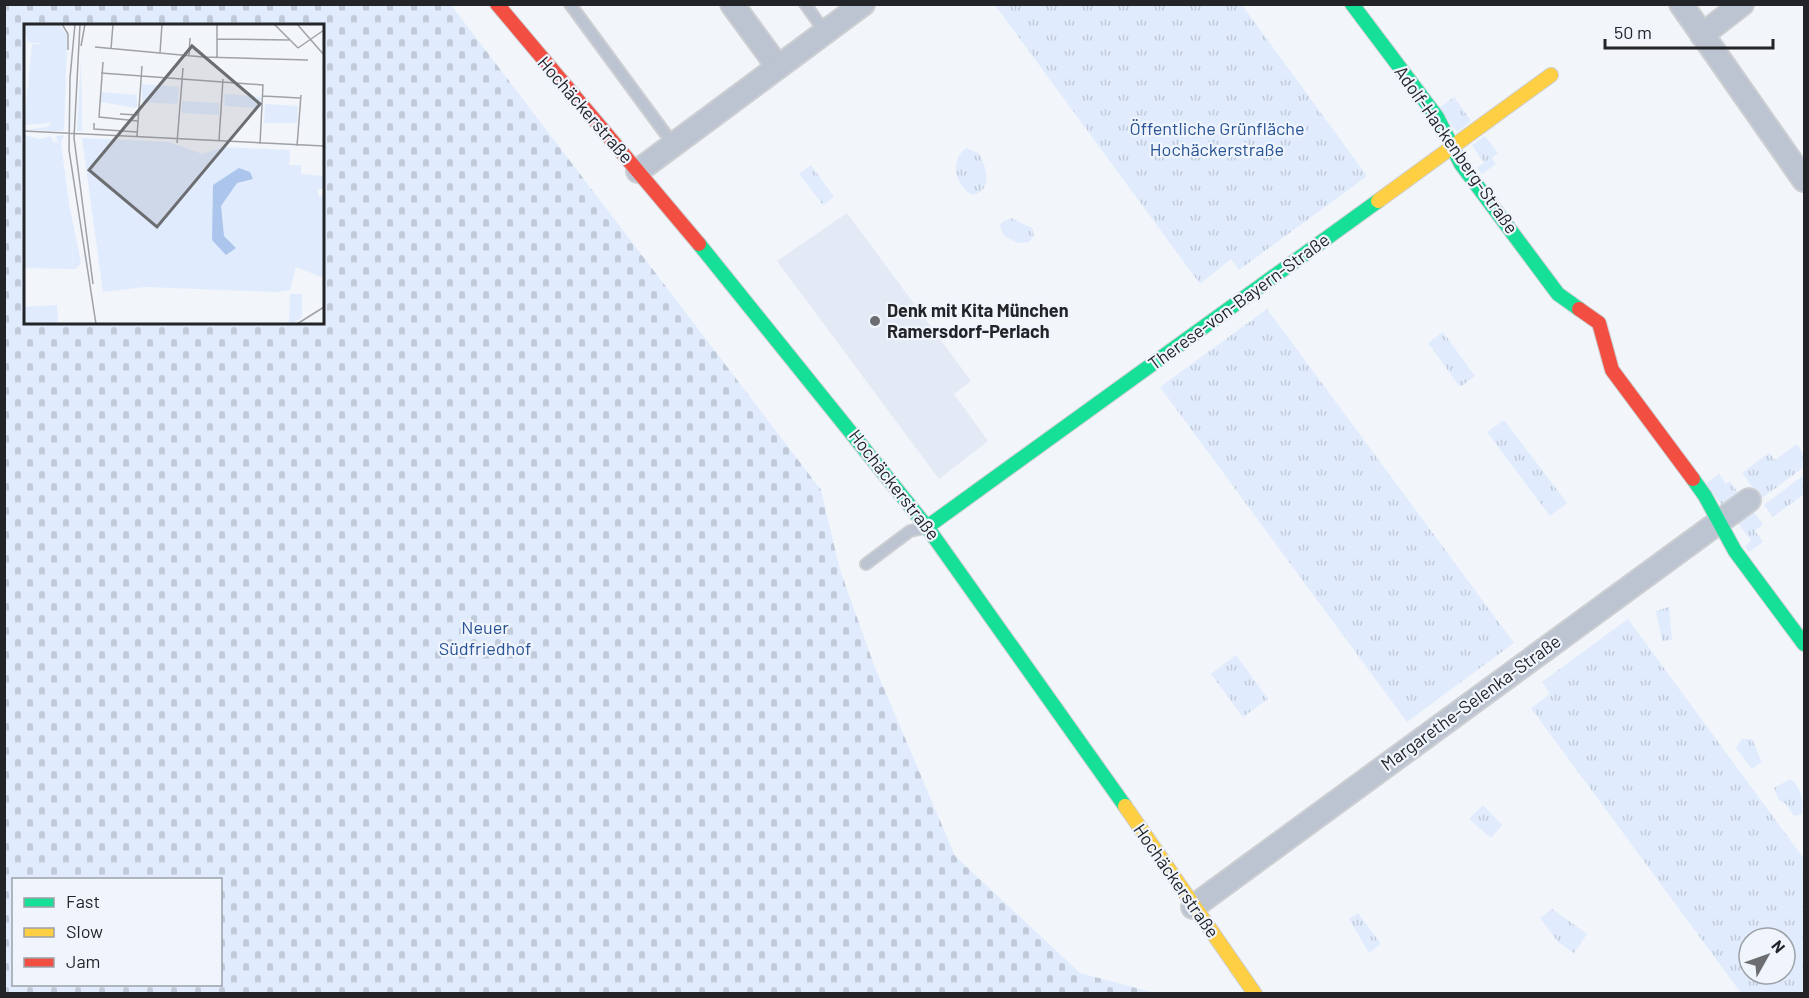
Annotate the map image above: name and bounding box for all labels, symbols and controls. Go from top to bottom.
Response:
scale bar [1605,12,1773,50]
text: 50 m [1614,21,1652,43]
inset map [24,24,324,324]
street label: Hochäckerstraße [533,51,638,167]
street label: Adolf-Hackenberg-Straße [1390,61,1523,238]
park label: Öffentliche Grünfläche Hochäckerstraße [1130,117,1305,160]
street label: Therese-von-Bayern-Straße [1144,228,1333,374]
place label: Denk mit Kita München Ramersdorf-Perlach [887,299,1068,342]
marker: Denk mit Kita München Ramersdorf-Perlach [868,314,882,328]
street label: Hochäckerstraße [845,425,945,544]
park label: Neuer Südfriedhof [439,616,531,659]
street label: Margarethe-Selenka-Straße [1376,630,1565,775]
street label: Hochäckerstraße [1129,819,1224,942]
legend [12,878,222,986]
text: Fast [66,890,100,912]
text: Slow [66,920,103,942]
north arrow [1737,926,1797,986]
text: N [1768,936,1790,956]
text: Jam [66,950,100,972]

